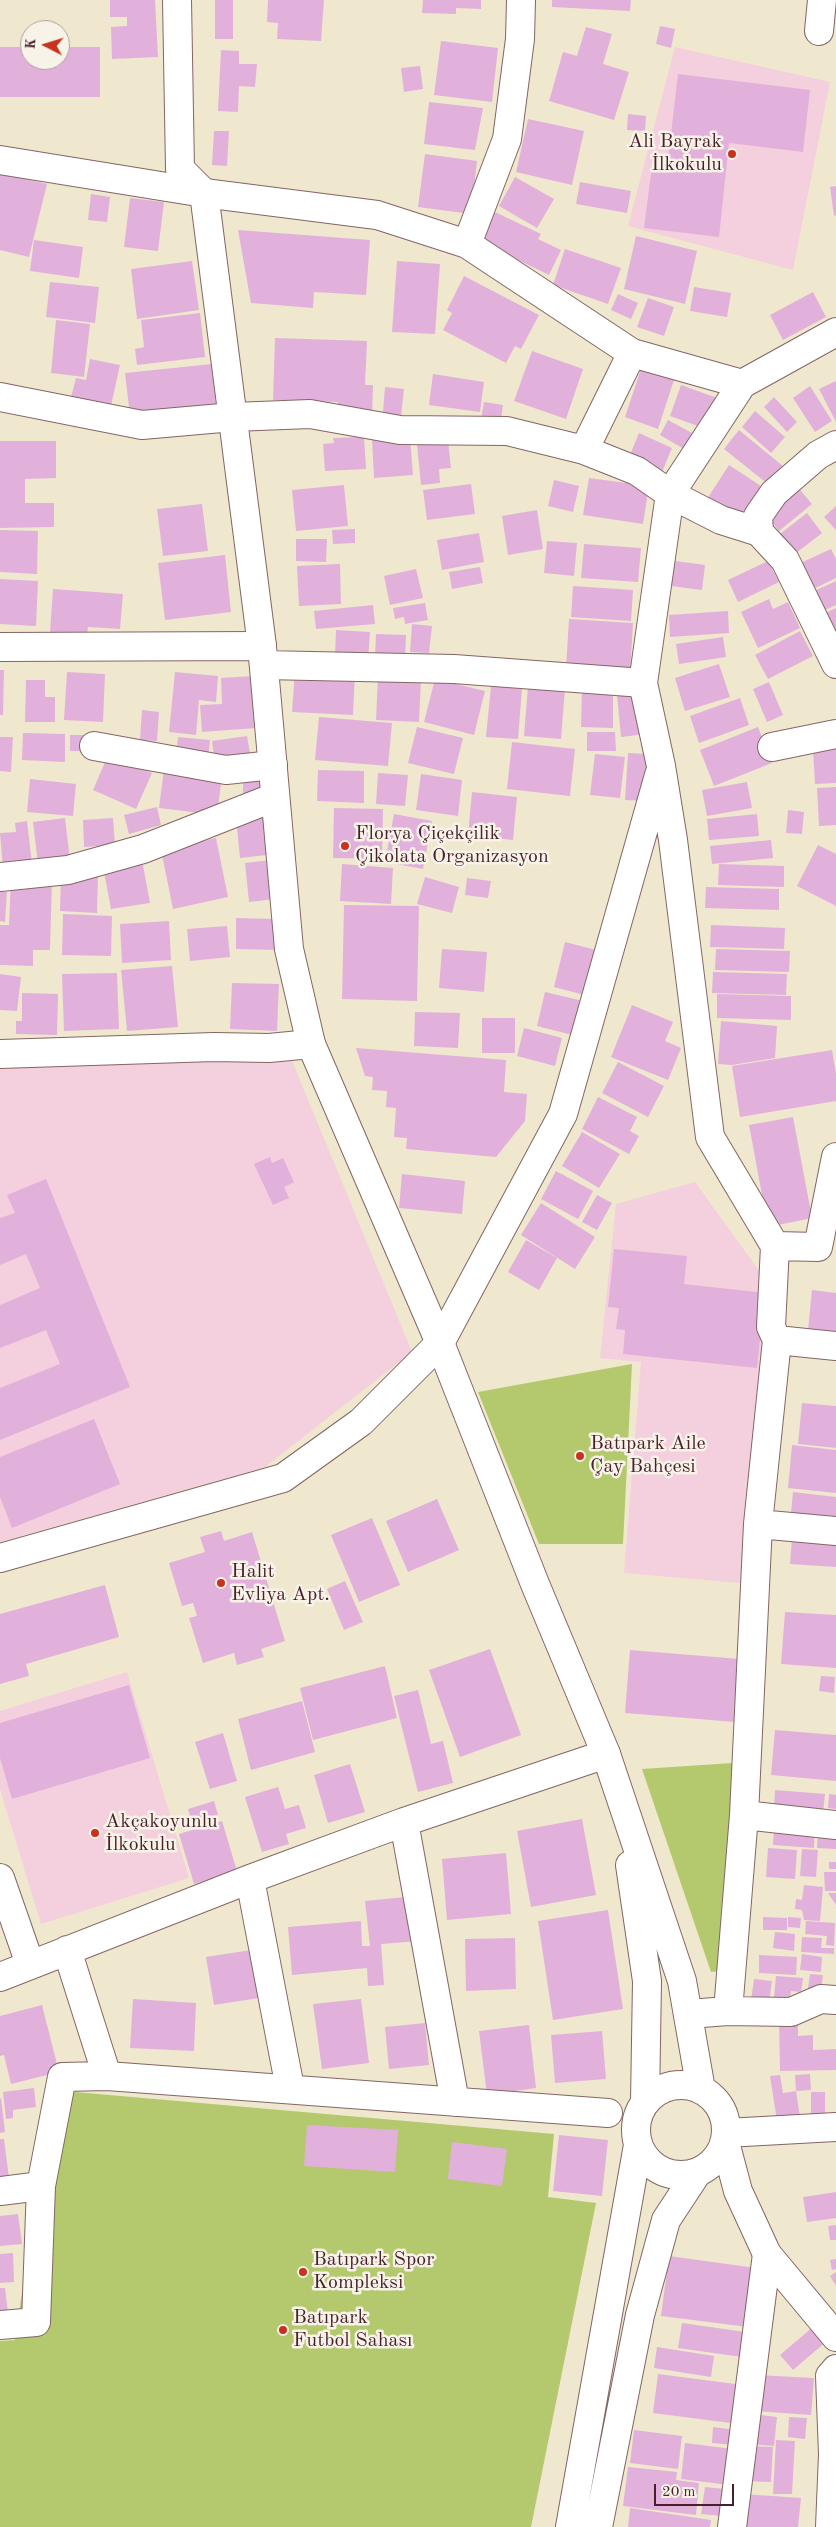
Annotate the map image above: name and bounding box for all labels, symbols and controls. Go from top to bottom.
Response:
north arrow [20,20,70,70]
text: K [24,38,38,50]
place label: Ali Bayrak İlkokulu [628,130,722,177]
marker: Ali Bayrak İlkokulu [726,148,738,160]
place label: Florya Çiçekçilik Çikolata Organizasyon [355,822,549,869]
marker: Florya Çiçekçilik Çikolata Organizasyon [339,840,351,852]
place label: Batıpark Aile Çay Bahçesi [590,1432,706,1479]
marker: Batıpark Aile Çay Bahçesi [574,1450,586,1462]
place label: Halit Evliya Apt. [231,1560,330,1607]
marker: Halit Evliya Apt. [215,1577,227,1589]
place label: Akçakoyunlu İlkokulu [105,1810,218,1857]
marker: Akçakoyunlu İlkokulu [89,1827,101,1839]
place label: Batıpark Spor Kompleksi [313,2248,434,2295]
marker: Batıpark Spor Kompleksi [297,2266,309,2278]
place label: Batıpark Futbol Sahası [293,2306,412,2353]
marker: Batıpark Futbol Sahası [277,2324,289,2336]
scale bar [656,2474,736,2506]
text: 20 m [662,2485,696,2500]

